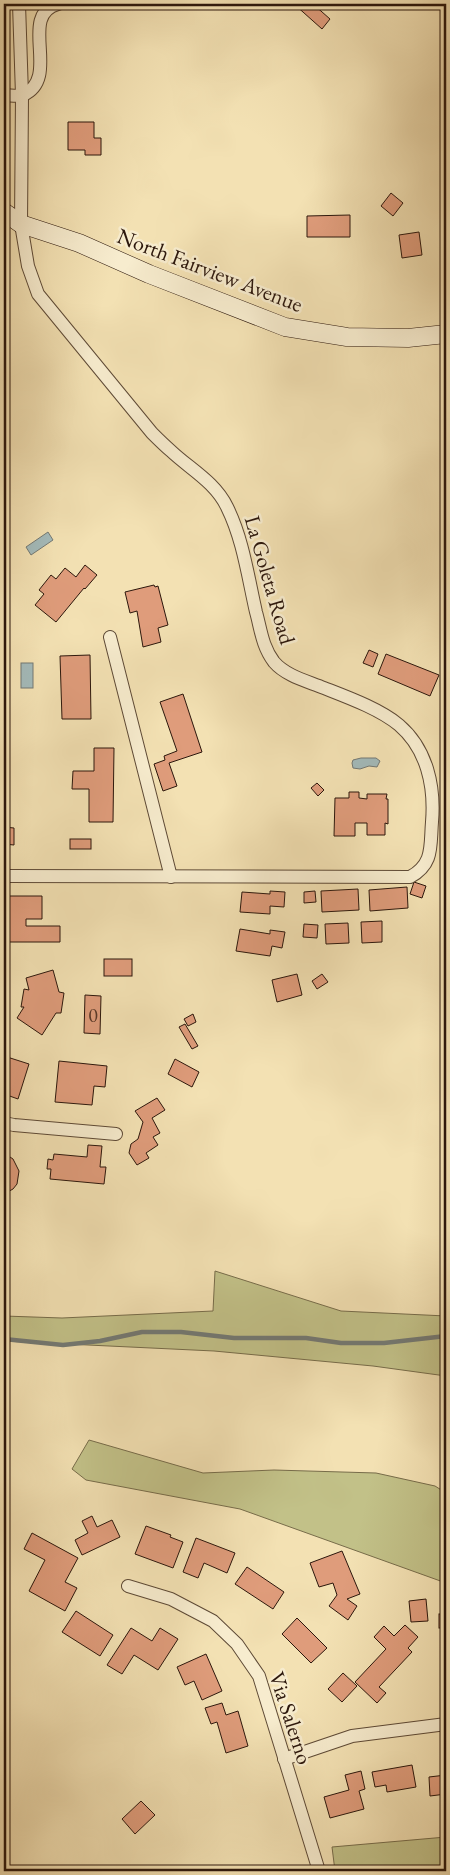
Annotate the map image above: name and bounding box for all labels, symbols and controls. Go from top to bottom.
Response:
street label: North Fairview Avenue [113,221,307,319]
street label: La Goleta Road [238,512,302,649]
house number: 0 [88,1002,98,1028]
street label: Via Salerno [262,1668,320,1768]

